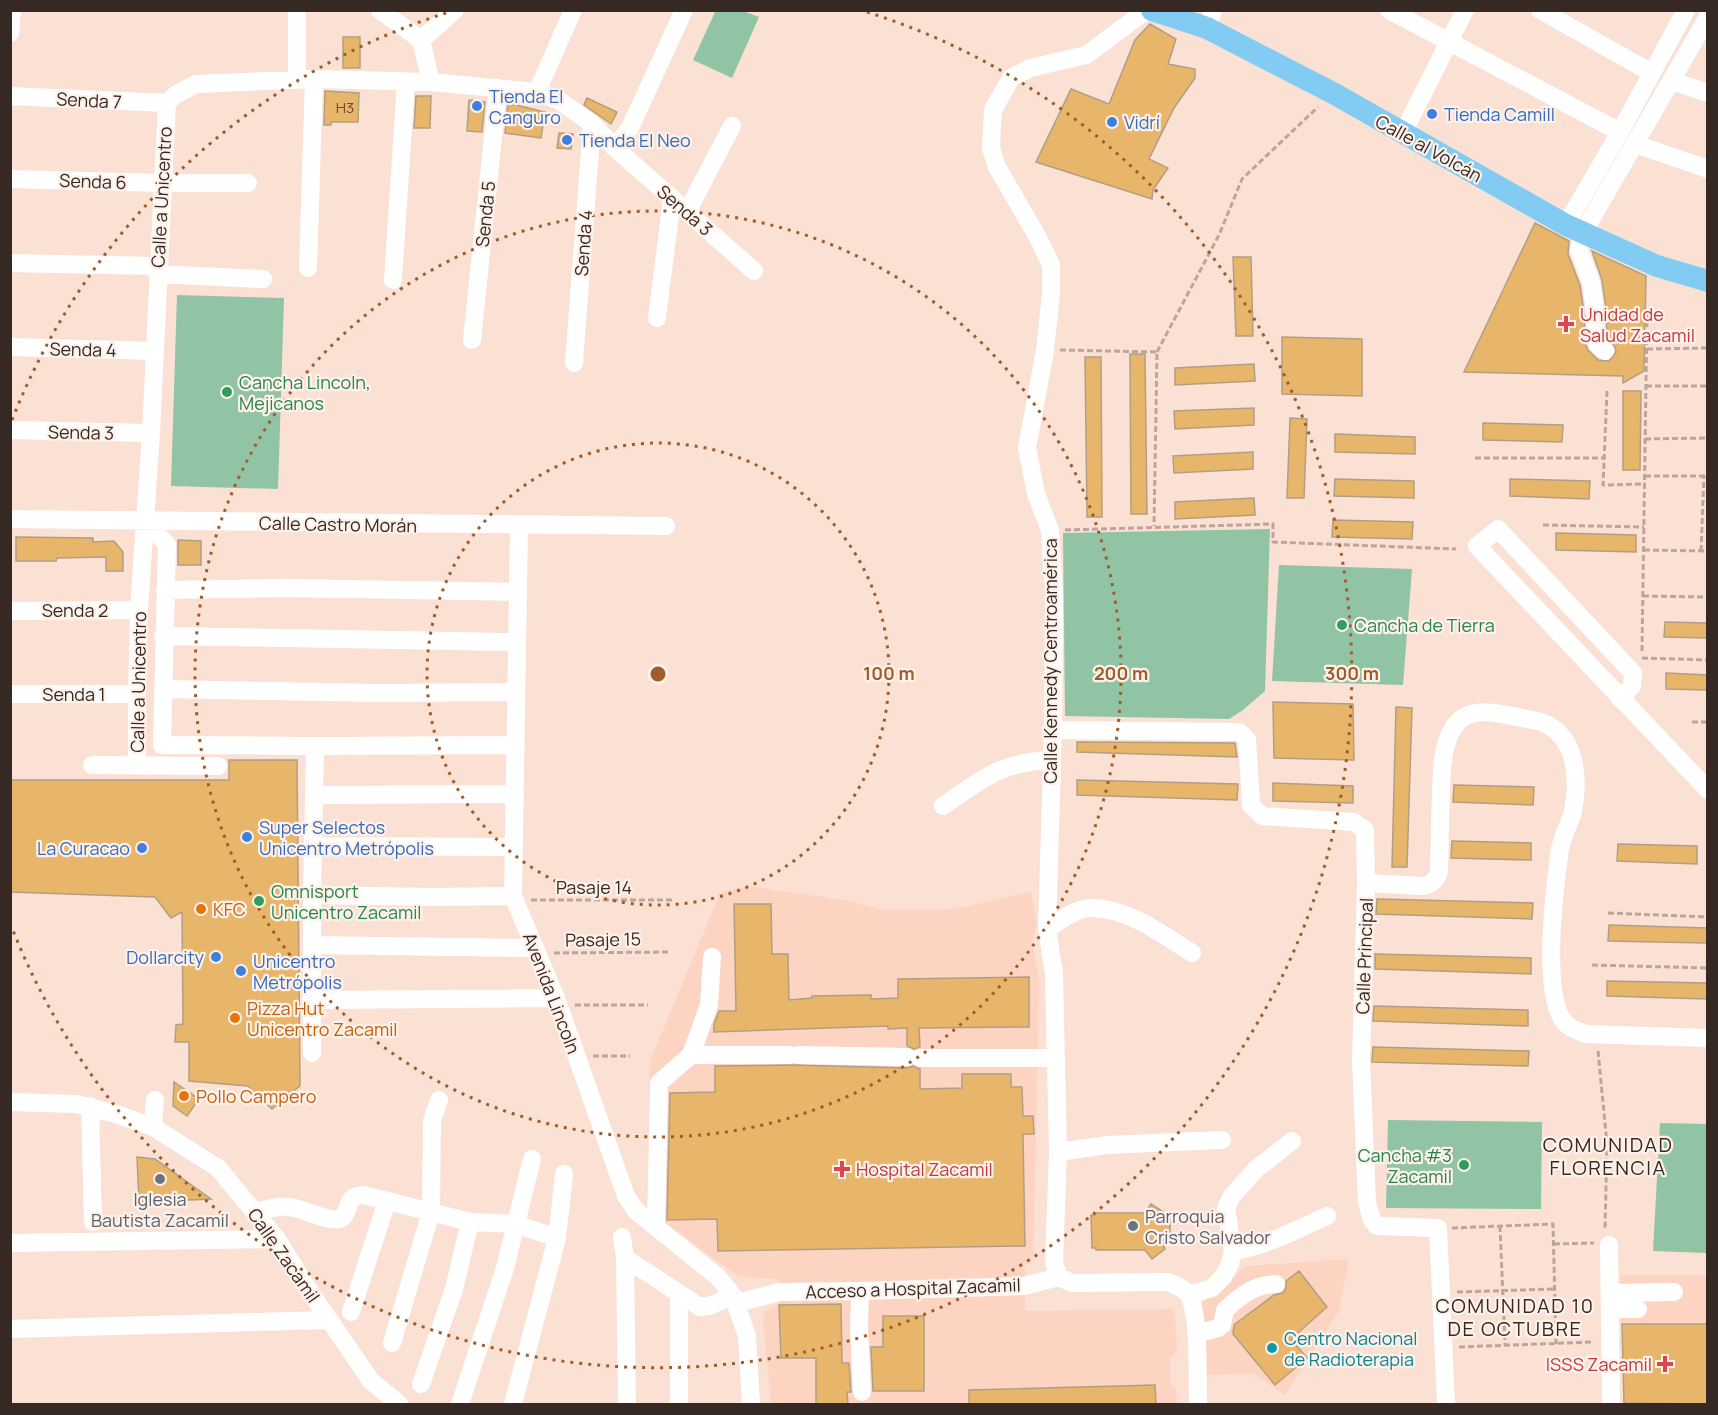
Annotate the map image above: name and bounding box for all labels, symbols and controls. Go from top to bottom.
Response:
place label: Tienda El Canguro [489,84,564,129]
street label: Senda 7 [56,86,122,114]
house number: H3 [336,97,354,118]
marker: Tienda El Canguro [470,99,484,113]
place label: Tienda Camill [1444,102,1555,126]
marker: Tienda Camill [1425,107,1439,121]
street label: Calle al Volcán [1371,109,1487,187]
place label: Vidrí [1124,110,1160,134]
marker: Vidrí [1105,115,1119,129]
street label: Calle a Unicentro [145,126,177,268]
place label: Tienda El Neo [579,128,691,152]
marker: Tienda El Neo [560,133,574,147]
street label: Senda 6 [59,168,127,194]
street label: Senda 3 [652,179,718,241]
street label: Senda 5 [470,180,500,248]
street label: Senda 4 [569,209,597,277]
place label: Unidad de Salud Zacamil [1580,302,1695,347]
marker: Unidad de Salud Zacamil [1557,315,1575,333]
street label: Senda 4 [49,336,117,362]
place label: Cancha Lincoln, Mejicanos [239,370,371,415]
marker: Cancha Lincoln, Mejicanos [220,385,234,399]
street label: Senda 3 [48,419,114,445]
street label: Calle Castro Morán [259,511,417,537]
street label: Calle Kennedy Centroamérica [1038,538,1062,784]
street label: Senda 2 [42,598,108,622]
street label: Calle a Unicentro [125,611,151,753]
place label: Cancha de Tierra [1354,613,1495,637]
marker: Cancha de Tierra [1335,618,1349,632]
text: 100 m [863,661,915,685]
text: 200 m [1094,661,1148,685]
text: 300 m [1325,661,1379,685]
centre of rings [648,664,668,684]
street label: Senda 1 [42,682,106,706]
place label: Super Selectos Unicentro Metrópolis [259,815,434,860]
marker: Super Selectos Unicentro Metrópolis [240,830,254,844]
place label: La Curacao [37,836,130,860]
marker: La Curacao [135,841,149,855]
street label: Pasaje 14 [556,875,632,899]
place label: Omnisport Unicentro Zacamil [271,879,422,924]
marker: Omnisport Unicentro Zacamil [252,894,266,908]
place label: KFC [213,897,246,921]
street label: Calle Principal [1350,897,1378,1015]
marker: KFC [194,902,208,916]
street label: Pasaje 15 [565,926,641,952]
street label: Avenida Lincoln [518,929,586,1057]
place label: Dollarcity [126,945,205,969]
place label: Unicentro Metrópolis [253,949,342,994]
marker: Dollarcity [209,950,223,964]
marker: Unicentro Metrópolis [234,964,248,978]
place label: Pizza Hut Unicentro Zacamil [247,996,398,1041]
marker: Pizza Hut Unicentro Zacamil [228,1011,242,1025]
place label: Pollo Campero [196,1084,316,1108]
marker: Pollo Campero [177,1089,191,1103]
district label: COMUNIDAD FLORENCIA [1543,1131,1673,1181]
place label: Cancha #3 Zacamil [1358,1143,1452,1188]
place label: Hospital Zacamil [856,1157,993,1181]
marker: Cancha #3 Zacamil [1457,1158,1471,1172]
marker: Hospital Zacamil [833,1160,851,1178]
marker: Iglesia Bautista Zacamil [153,1172,167,1186]
place label: Iglesia Bautista Zacamil [91,1187,229,1232]
street label: Calle Zacamil [243,1203,325,1307]
place label: Parroquia Cristo Salvador [1145,1204,1271,1249]
marker: Parroquia Cristo Salvador [1126,1219,1140,1233]
street label: Acceso a Hospital Zacamil [805,1272,1021,1304]
district label: COMUNIDAD 10 DE OCTUBRE [1435,1292,1595,1342]
place label: Centro Nacional de Radioterapia [1284,1326,1417,1371]
marker: Centro Nacional de Radioterapia [1265,1341,1279,1355]
place label: ISSS Zacamil [1546,1352,1652,1376]
marker: ISSS Zacamil [1656,1355,1674,1373]

